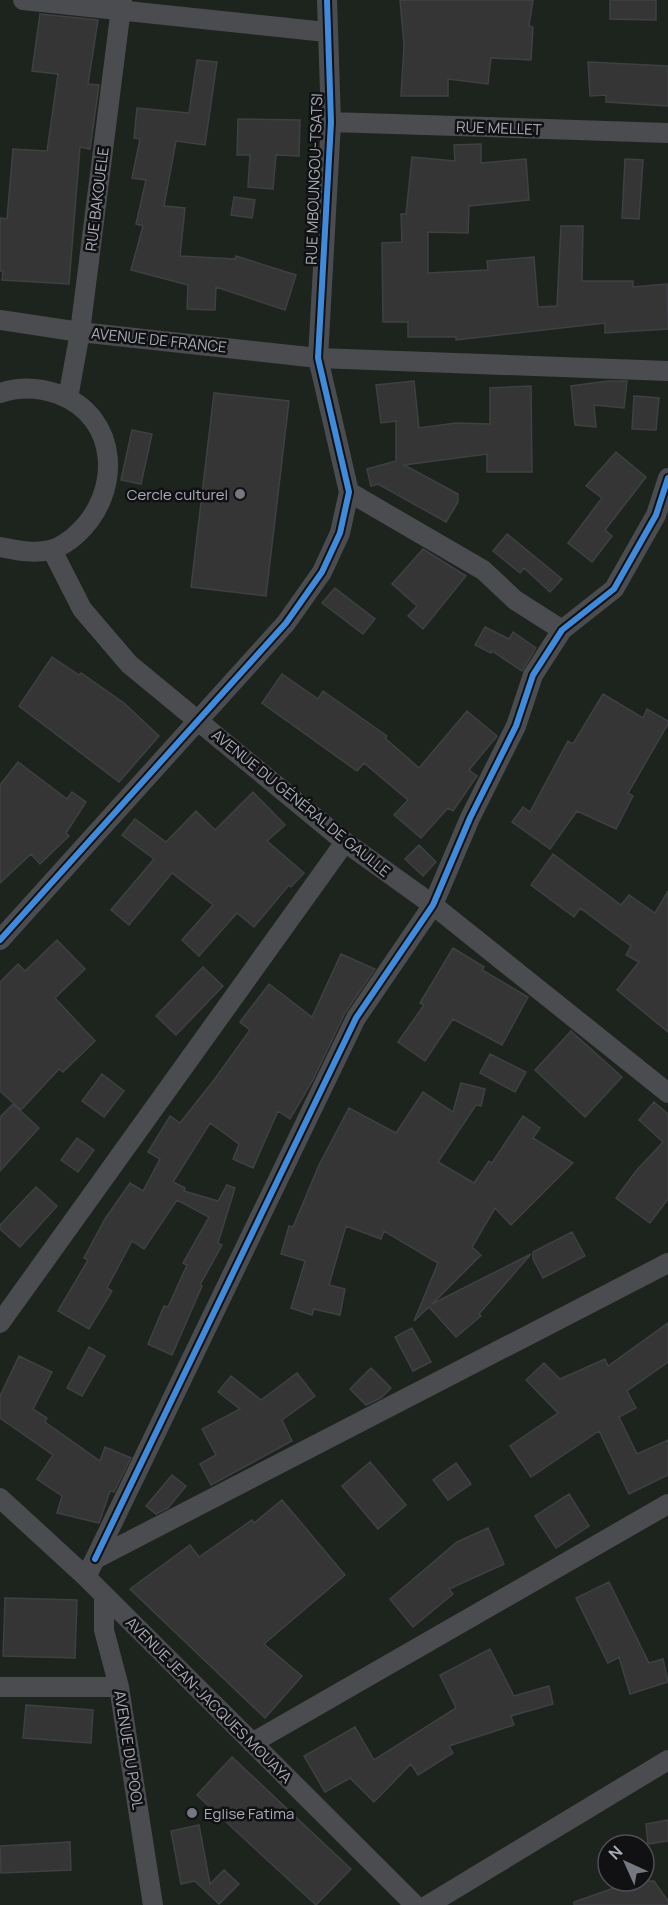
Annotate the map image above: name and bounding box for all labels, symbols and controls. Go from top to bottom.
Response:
street label: RUE MBOUNGOU-TSATSI [301,93,327,265]
street label: RUE MELLET [456,116,542,140]
street label: RUE BAKOUELE [80,146,114,252]
street label: AVENUE DE FRANCE [90,322,228,358]
place label: Cercle culturel [127,484,228,505]
marker: Cercle culturel [233,487,247,501]
street label: AVENUE DU GÉNÉRAL DE GAULLE [207,724,395,882]
street label: AVENUE JEAN-JACQUES MOUAYA [121,1612,297,1788]
street label: AVENUE DU POOL [109,1689,149,1811]
place label: Eglise Fatima [204,1803,294,1824]
marker: Eglise Fatima [185,1806,199,1820]
north arrow [596,1833,656,1893]
text: N [604,1841,627,1864]

